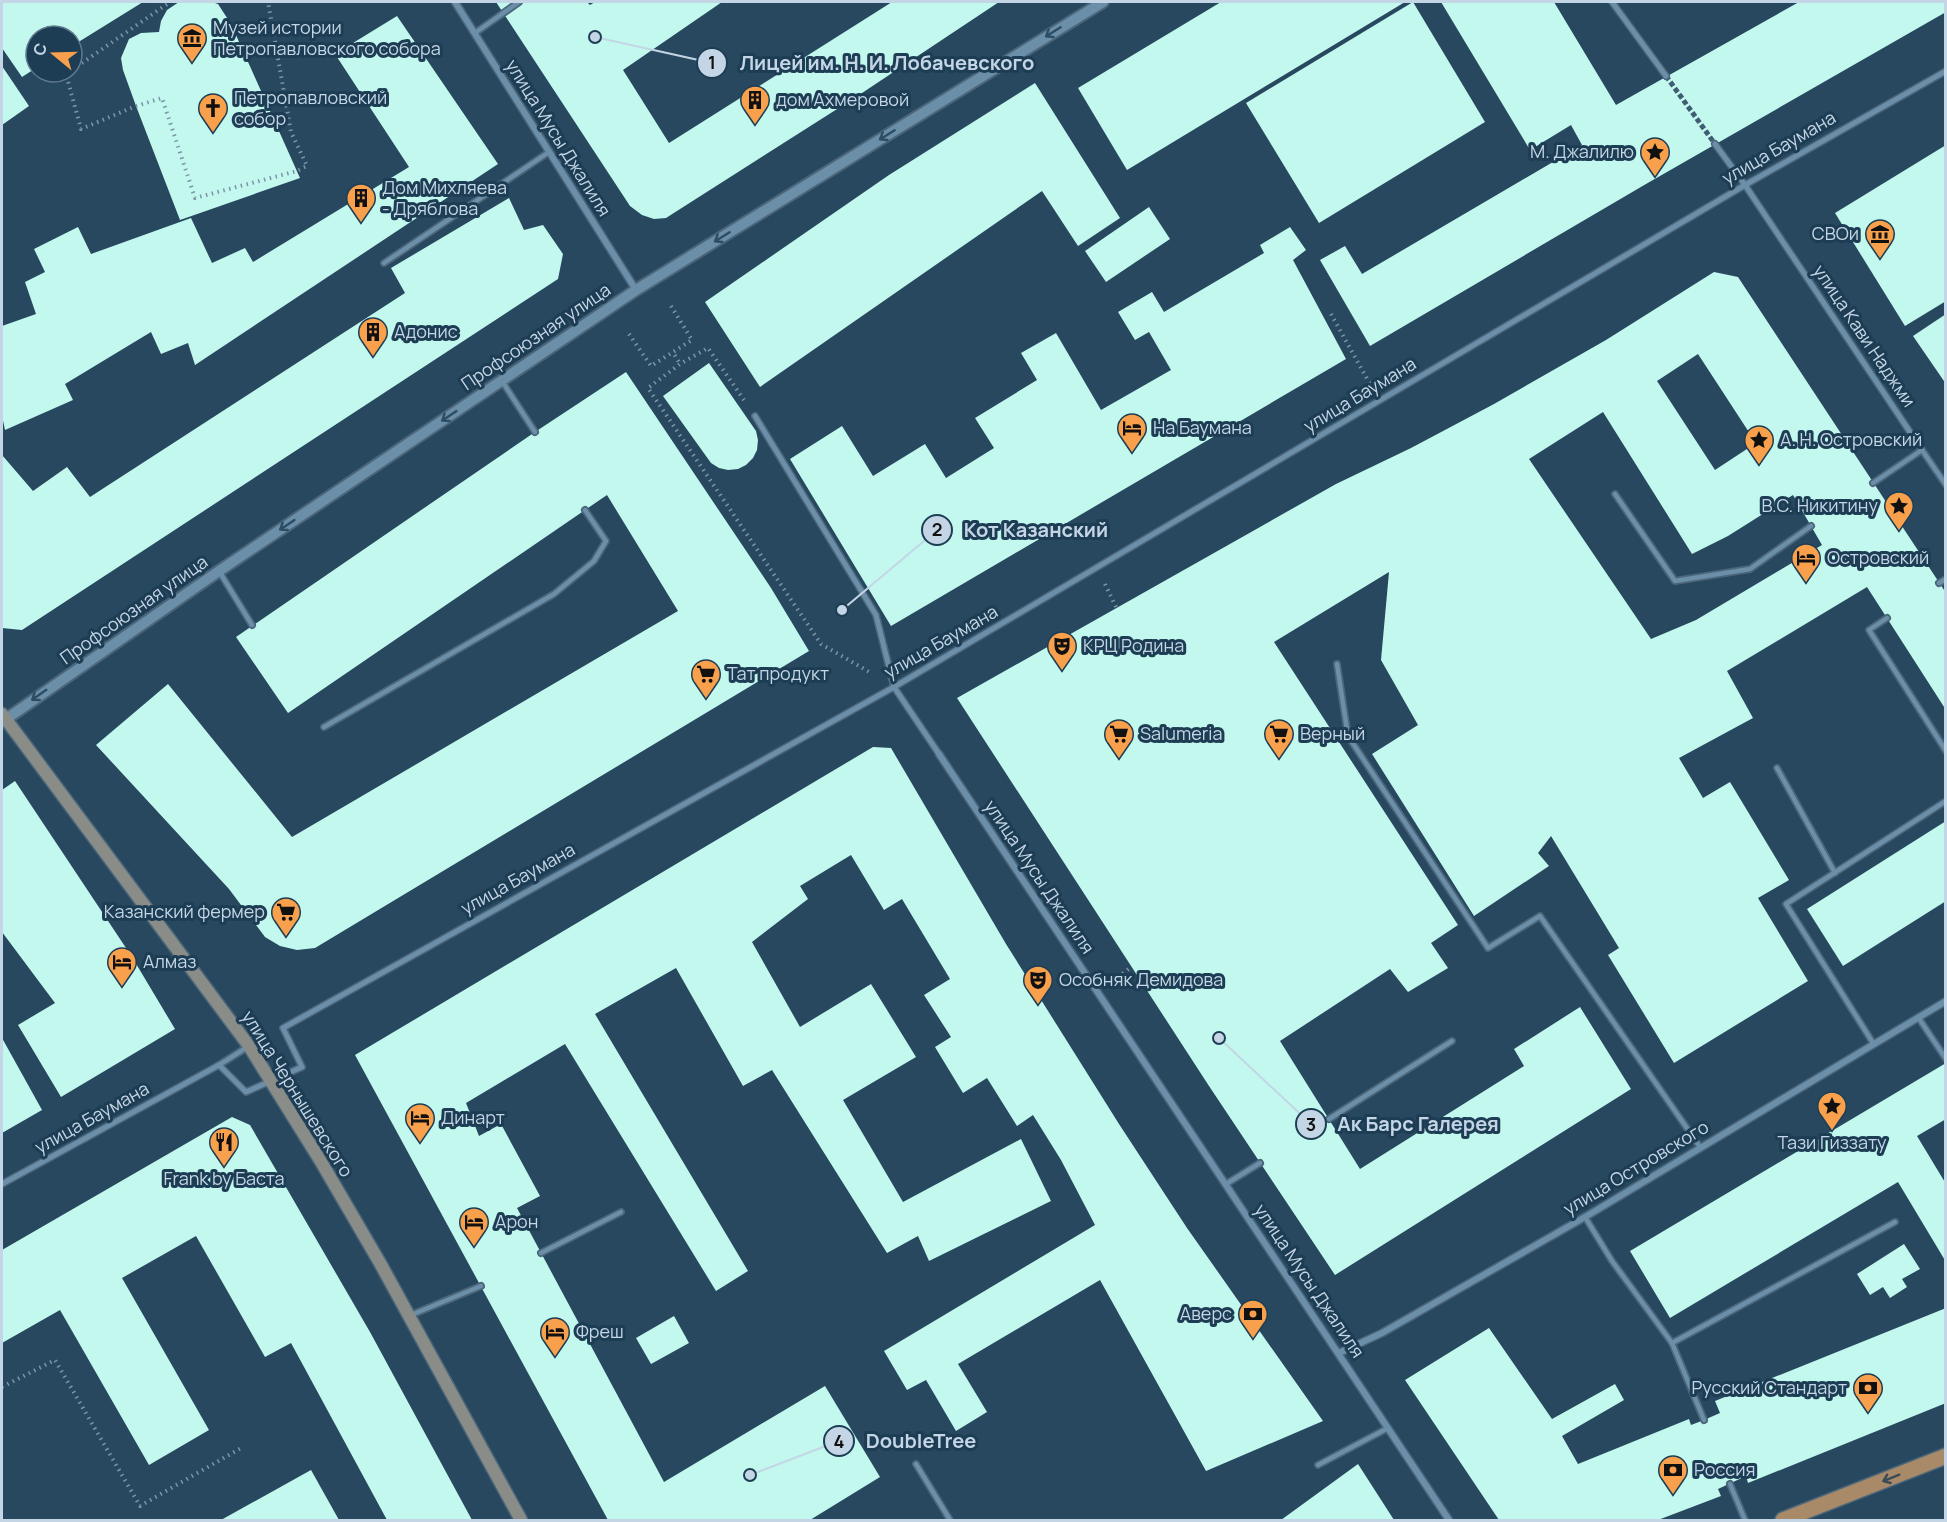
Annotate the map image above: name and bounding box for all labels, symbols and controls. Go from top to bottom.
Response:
place label: Музей истории Петропавловского собора [213,15,441,60]
museum icon: Музей истории Петропавловского собора [176,22,208,64]
north arrow [24,24,84,84]
one-way arrow [1045,27,1062,39]
text: С [27,40,52,58]
callout: Лицей им. Н. И. Лобачевского [697,44,1046,82]
text: Лицей им. Н. И. Лобачевского [740,49,1034,76]
text: 1 [708,50,716,74]
street label: улица Мусы Джалиля [501,54,617,220]
building icon: дом Ахмеровой [739,84,771,126]
place label: Петропавловский собор [234,85,387,130]
place label: дом Ахмеровой [776,87,909,111]
church icon: Петропавловский собор [197,92,229,134]
street label: улица Баумана [1717,105,1840,189]
one-way arrow [879,128,896,141]
place icon: М. Джалилю [1639,136,1671,178]
place label: М. Джалилю [1530,139,1634,163]
place label: Дом Михляева - Дряблова [382,175,507,220]
building icon: Дом Михляева - Дряблова [345,182,377,224]
museum icon: СВОи [1864,218,1896,260]
place label: СВОи [1812,221,1859,245]
one-way arrow [714,232,731,244]
street label: улица Кави Наджми [1808,260,1921,411]
street label: Профсоюзная улица [456,277,615,395]
building icon: Адонис [357,316,389,358]
place label: Адонис [394,319,458,343]
street label: улица Баумана [1299,351,1420,437]
one-way arrow [440,410,457,423]
hotel icon: На Баумана [1116,412,1148,454]
place label: На Баумана [1153,415,1252,439]
place icon: А. Н. Островский [1743,424,1775,466]
place label: А. Н. Островский [1780,427,1922,451]
place icon: В.С. Никитину [1883,490,1915,532]
place label: В.С. Никитину [1762,493,1878,517]
callout: Кот Казанский [922,511,1120,549]
text: Кот Казанский [964,516,1108,543]
text: 2 [932,517,942,541]
one-way arrow [279,519,296,531]
hotel icon: Островский [1790,542,1822,584]
place label: Островский [1827,545,1929,569]
street label: Профсоюзная улица [55,549,212,669]
street label: улица Баумана [879,599,1002,683]
theatre icon: КРЦ Родина [1046,630,1078,672]
place label: КРЦ Родина [1083,633,1184,657]
supermarket icon: Тат продукт [690,658,722,700]
place label: Тат продукт [727,661,829,685]
one-way arrow [32,689,48,701]
supermarket icon: Salumeria [1103,718,1135,760]
supermarket icon: Верный [1263,718,1295,760]
place label: Salumeria [1140,721,1222,745]
place label: Верный [1300,721,1365,745]
street label: улица Мусы Джалиля [979,795,1100,958]
street label: улица Баумана [456,837,579,919]
supermarket icon: Казанский фермер [270,896,302,938]
place label: Казанский фермер [104,899,265,923]
hotel icon: Алмаз [106,946,138,988]
place label: Алмаз [143,949,196,973]
theatre icon: Особняк Демидова [1022,964,1054,1006]
place label: Особняк Демидова [1059,967,1223,991]
street label: улица Чернышевского [237,1006,359,1181]
street label: улица Баумана [30,1076,153,1158]
place icon: Тази Гиззату [1816,1090,1848,1132]
hotel icon: Динарт [404,1102,436,1144]
place label: Динарт [441,1105,505,1129]
callout: Ак Барс Галерея [1296,1105,1511,1143]
text: Ак Барс Галерея [1337,1110,1499,1137]
text: 3 [1306,1112,1316,1136]
street label: улица Островского [1558,1114,1713,1220]
restaurant icon: Frank by Баста [208,1126,240,1168]
place label: Тази Гиззату [1778,1130,1887,1154]
place label: Frank by Баста [163,1166,285,1190]
street label: улица Мусы Джалиля [1249,1199,1370,1362]
hotel icon: Арон [458,1206,490,1248]
place label: Арон [495,1209,538,1233]
bank icon: Аверс [1237,1298,1269,1340]
place label: Аверс [1180,1301,1232,1325]
hotel icon: Фреш [539,1316,571,1358]
place label: Фреш [576,1319,624,1343]
bank icon: Русский Стандарт [1852,1372,1884,1414]
place label: Русский Стандарт [1692,1375,1847,1399]
callout: DoubleTree [824,1422,989,1460]
text: DoubleTree [866,1427,976,1454]
text: 4 [834,1429,845,1453]
bank icon: Россия [1657,1454,1689,1496]
place label: Россия [1694,1457,1755,1481]
one-way arrow [1882,1473,1901,1484]

